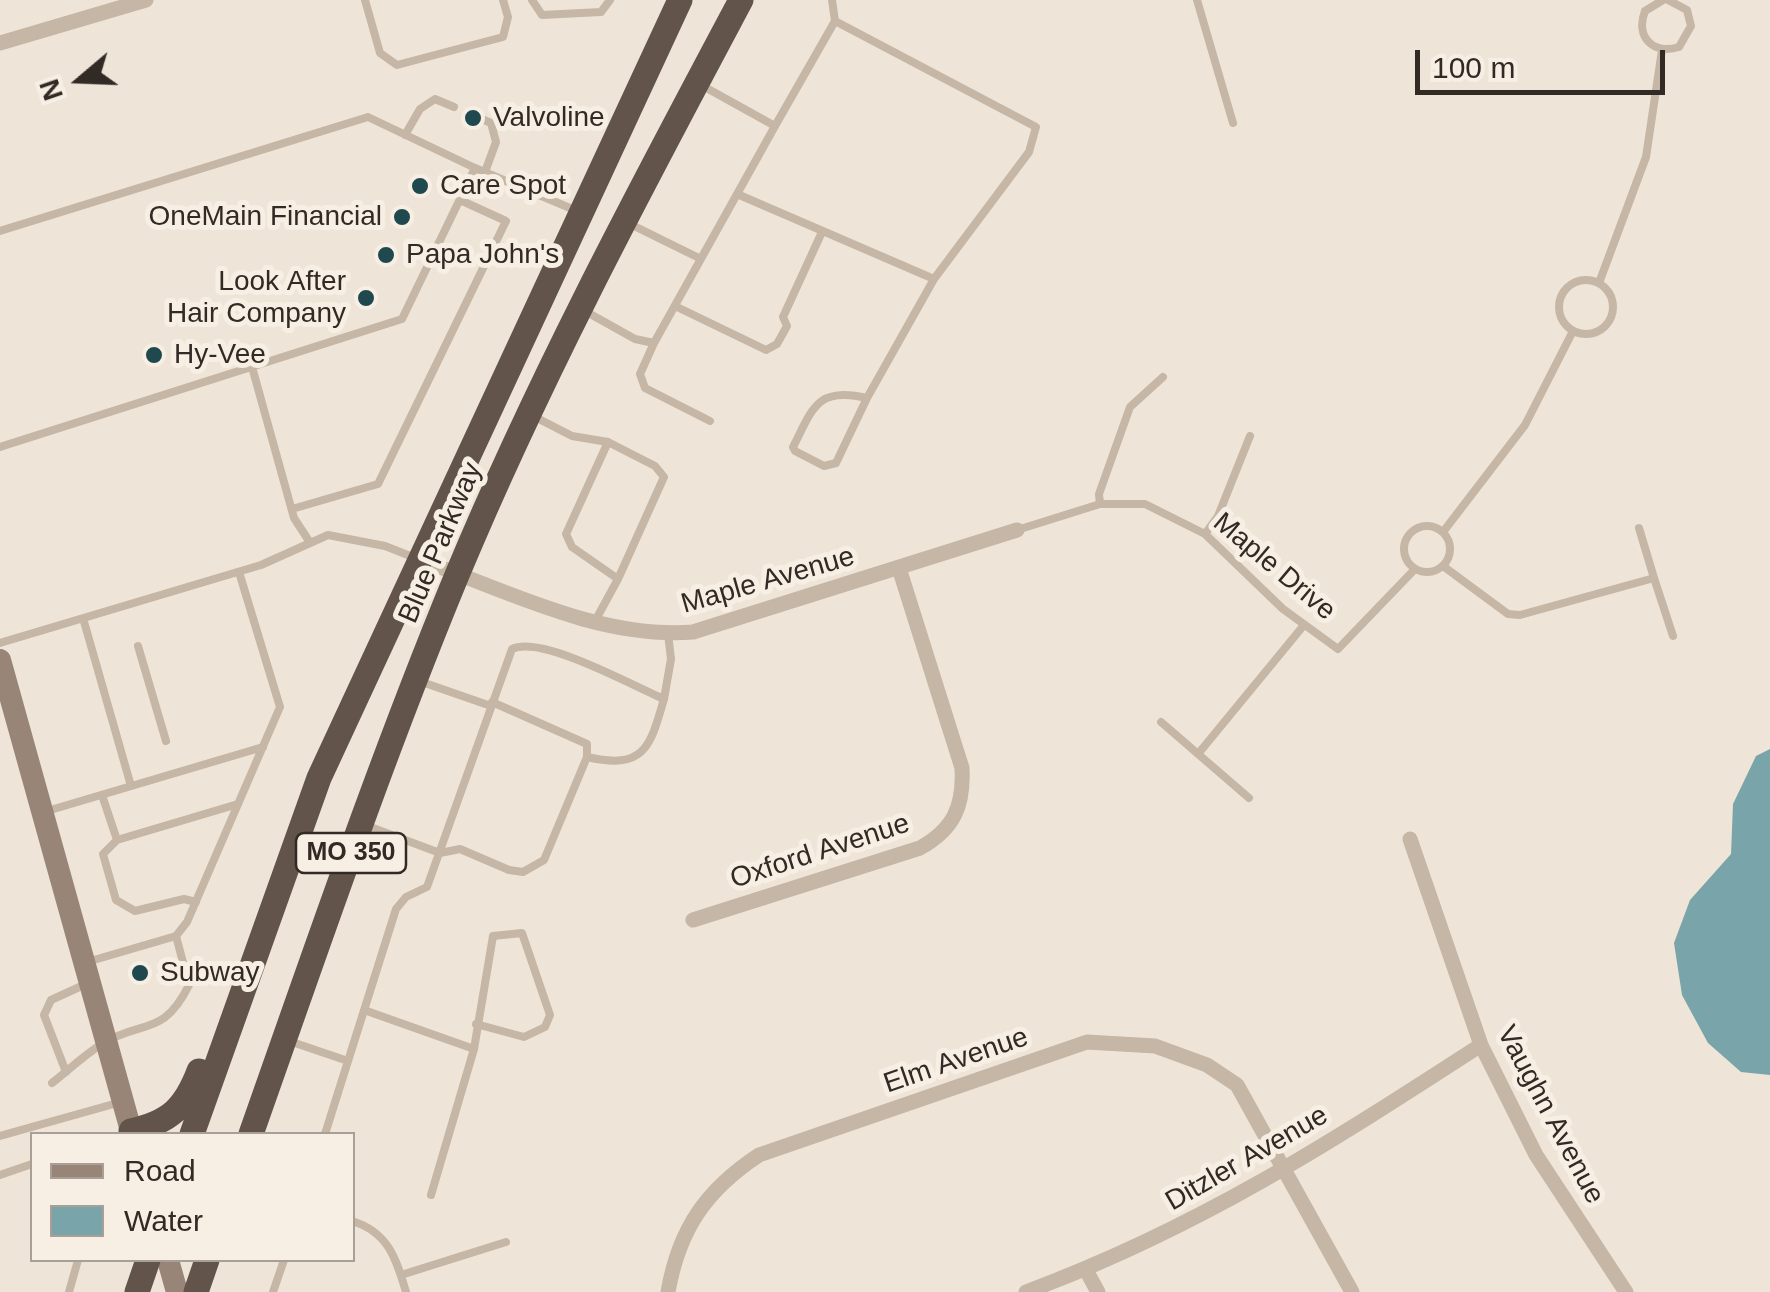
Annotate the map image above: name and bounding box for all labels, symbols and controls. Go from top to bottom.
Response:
north arrow [30,30,130,130]
scale bar [1420,30,1670,92]
text: 100 m [1432,51,1515,84]
text: N [33,75,69,105]
place label: Valvoline [493,101,605,135]
marker: Valvoline [462,107,484,129]
place label: Care Spot [440,169,566,203]
marker: Care Spot [409,175,431,197]
place label: OneMain Financial [149,200,382,234]
marker: OneMain Financial [391,206,413,228]
place label: Papa John's [406,238,559,272]
marker: Papa John's [375,244,397,266]
place label: Look After Hair Company [167,265,346,331]
marker: Look After Hair Company [355,287,377,309]
place label: Hy-Vee [174,338,266,372]
marker: Hy-Vee [143,344,165,366]
street label: Blue Parkway [392,458,490,628]
street label: Maple Drive [1206,506,1342,628]
street label: Maple Avenue [678,540,858,622]
street label: Oxford Avenue [726,807,914,897]
road number: MO 350 [296,833,406,873]
place label: Subway [160,956,260,990]
marker: Subway [129,962,151,984]
street label: Vaughn Avenue [1489,1020,1611,1210]
street label: Elm Avenue [879,1021,1033,1101]
street label: Ditzler Avenue [1160,1099,1334,1219]
legend [30,1132,355,1262]
text: Road [124,1154,196,1187]
text: Water [124,1204,203,1237]

